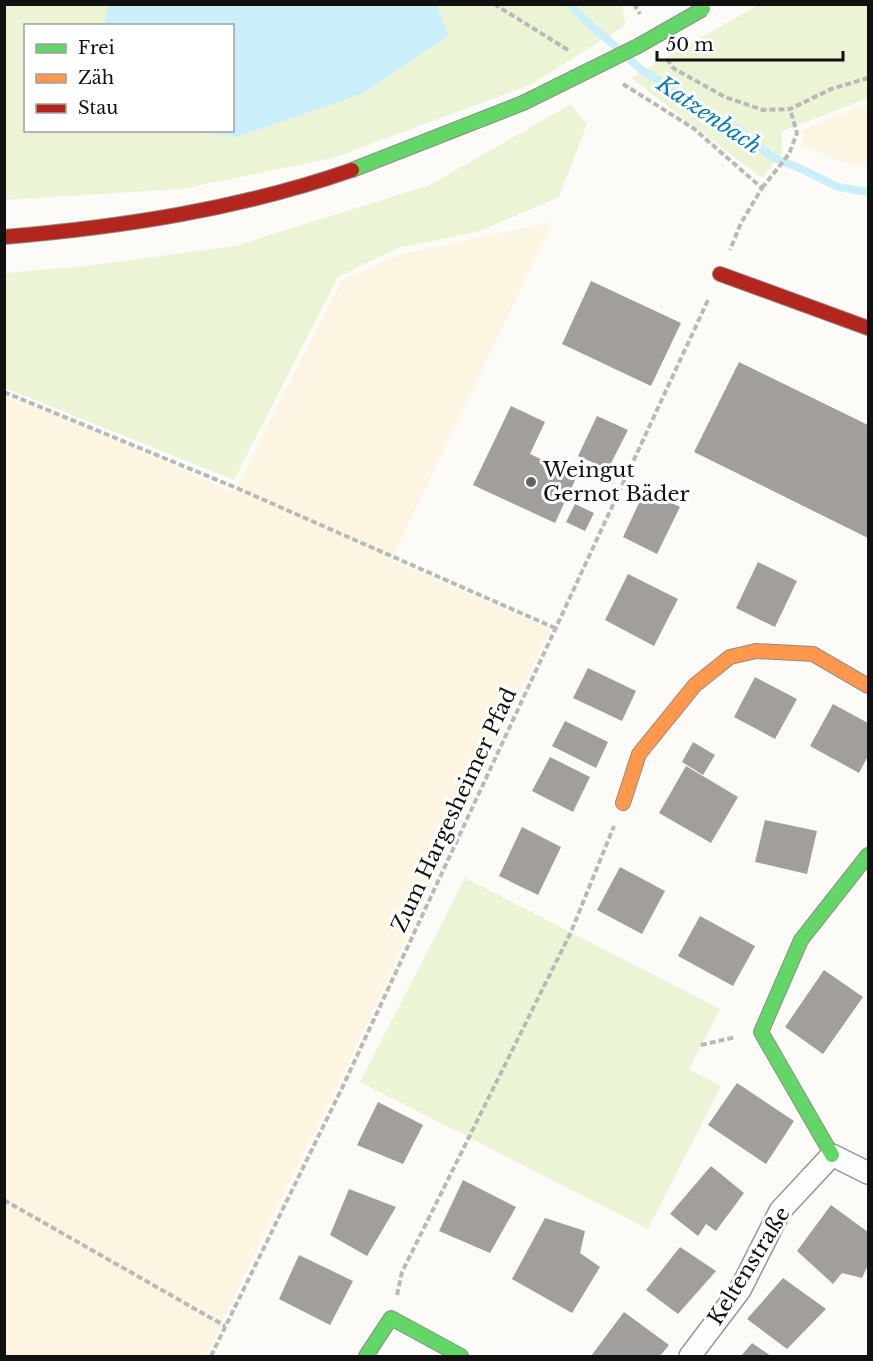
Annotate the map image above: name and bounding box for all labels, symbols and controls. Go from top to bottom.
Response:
legend [24,24,234,132]
scale bar [657,24,843,62]
text: 50 m [666,34,714,56]
text: Frei [78,37,115,59]
text: Zäh [78,67,114,89]
water label: Katzenbach [651,70,766,160]
text: Stau [78,97,118,119]
place label: Weingut Gernot Bäder [542,457,689,507]
marker: Weingut Gernot Bäder [524,475,538,489]
street label: Zum Hargesheimer Pfad [386,684,522,936]
street label: Keltenstraße [702,1202,796,1330]

